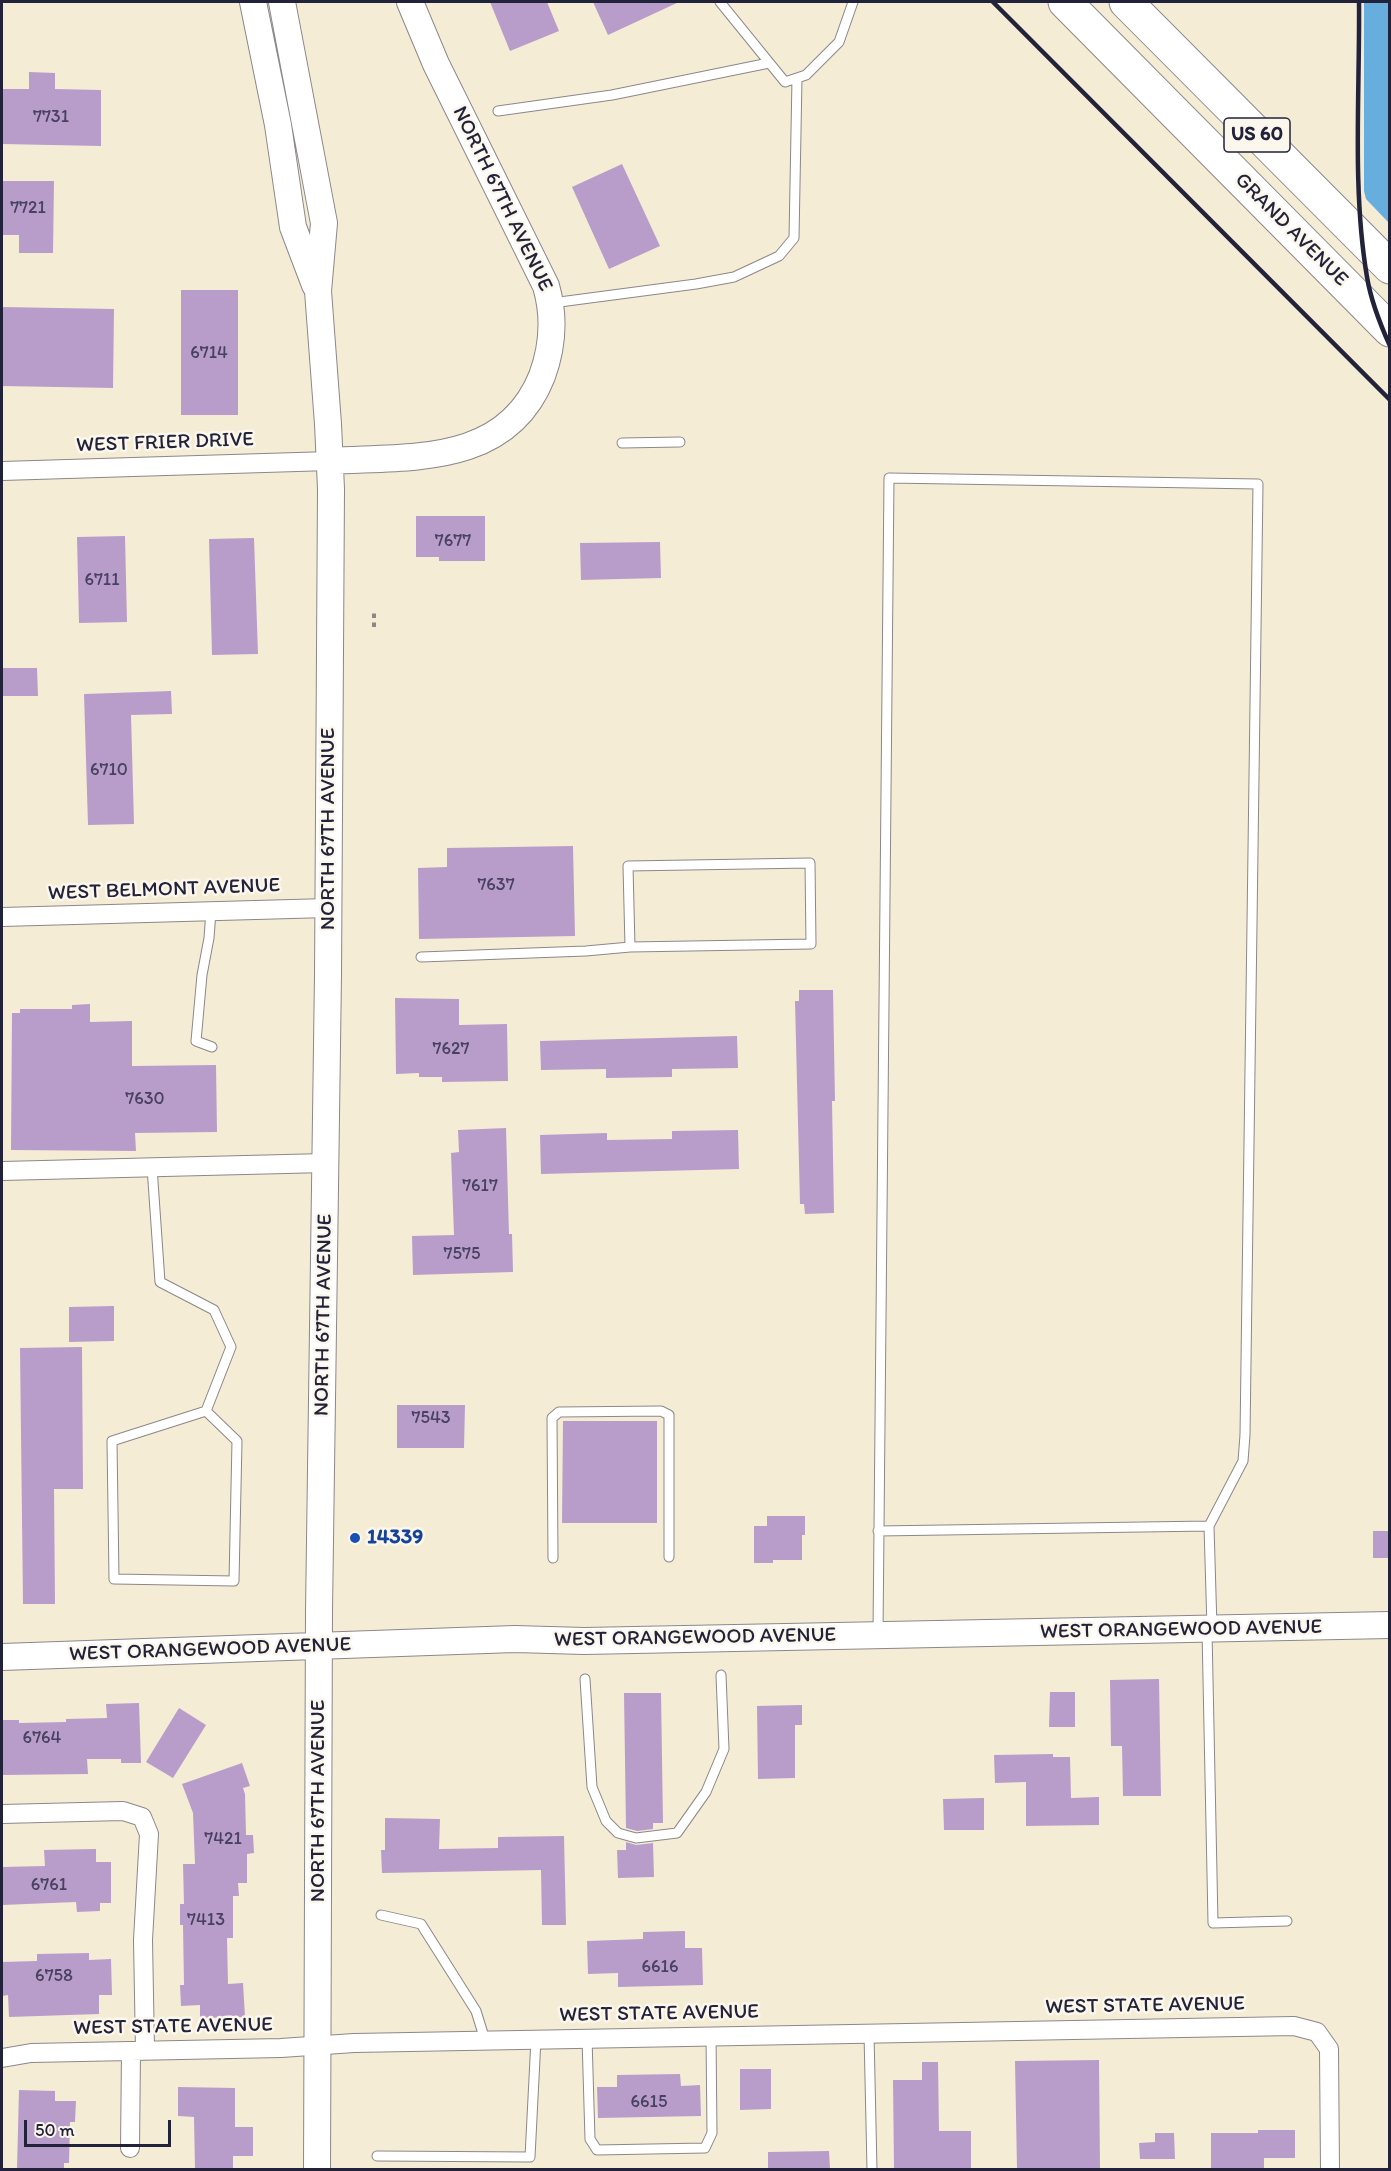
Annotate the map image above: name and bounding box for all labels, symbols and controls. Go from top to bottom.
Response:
street label: NORTH 67TH AVENUE [446,102,558,296]
house number: 7731 [33,106,69,128]
road number: US 60 [1224,118,1290,152]
street label: GRAND AVENUE [1229,168,1353,292]
house number: 7721 [10,197,46,219]
house number: 6714 [190,342,228,364]
street label: WEST FRIER DRIVE [76,427,254,459]
house number: 7677 [435,530,471,552]
house number: 6711 [84,569,120,591]
street label: NORTH 67TH AVENUE [316,728,342,930]
house number: 6710 [90,759,128,781]
street label: WEST BELMONT AVENUE [47,873,281,907]
house number: 7637 [477,874,515,896]
house number: 7627 [433,1038,469,1060]
house number: 7630 [125,1088,165,1110]
house number: 7617 [462,1175,498,1197]
street label: NORTH 67TH AVENUE [310,1214,338,1416]
house number: 7575 [444,1243,480,1265]
house number: 7543 [411,1407,451,1429]
place label: 14339 [367,1525,423,1551]
marker: 14339 [348,1531,362,1545]
street label: WEST ORANGEWOOD AVENUE [1040,1615,1322,1645]
street label: WEST ORANGEWOOD AVENUE [554,1623,836,1653]
street label: WEST ORANGEWOOD AVENUE [69,1632,351,1668]
street label: NORTH 67TH AVENUE [306,1700,332,1902]
house number: 6764 [23,1727,61,1749]
house number: 7421 [204,1828,242,1850]
house number: 6761 [31,1874,67,1896]
house number: 7413 [187,1909,225,1931]
house number: 6616 [642,1956,678,1978]
house number: 6758 [35,1965,73,1987]
street label: WEST STATE AVENUE [1045,1992,1245,2020]
street label: WEST STATE AVENUE [559,2000,759,2028]
street label: WEST STATE AVENUE [73,2013,273,2041]
house number: 6615 [631,2091,667,2113]
scale bar [27,2108,174,2146]
text: 50 m [35,2119,75,2141]

